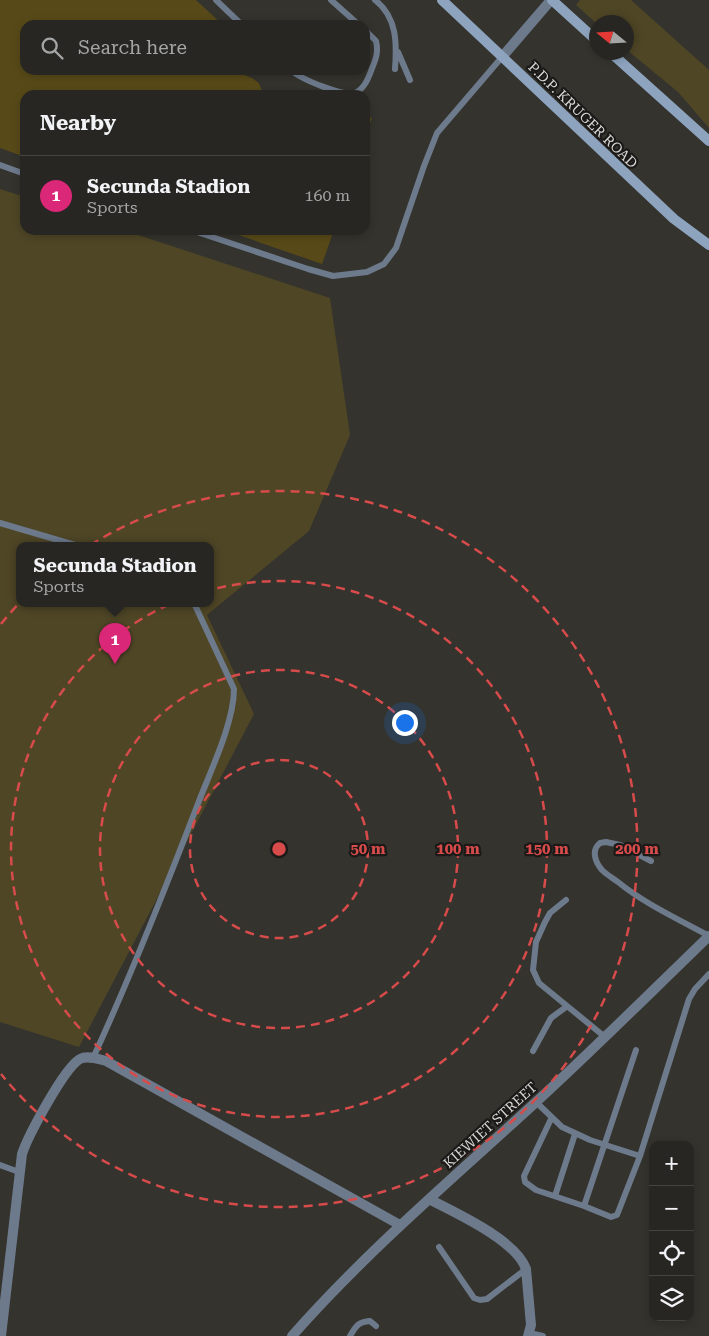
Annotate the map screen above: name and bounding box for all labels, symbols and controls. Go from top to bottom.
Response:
north arrow [589,15,634,60]
search box [20,20,370,75]
icon: search [38,34,66,62]
text: Search here [78,36,187,59]
street label: P.D.P. KRUGER ROAD [525,59,641,171]
text: Nearby [40,111,116,135]
text: Secunda Stadion [87,175,250,198]
text: 1 [52,186,60,205]
text: 160 m [304,186,350,205]
text: Sports [87,198,138,217]
popup [16,542,214,607]
text: Secunda Stadion [33,554,197,577]
text: Sports [33,577,84,596]
pin: 1 [99,623,131,664]
your location [392,710,418,736]
centre of rings [270,840,288,858]
text: 50 m [350,840,386,858]
text: 100 m [436,840,480,858]
text: 150 m [525,840,569,858]
text: 200 m [615,840,659,858]
street label: KIEWIET STREET [440,1079,540,1171]
map controls [649,1141,694,1321]
button: + [649,1141,694,1186]
button: − [649,1186,694,1231]
button: locate [649,1231,694,1276]
button: layers [649,1276,694,1321]

